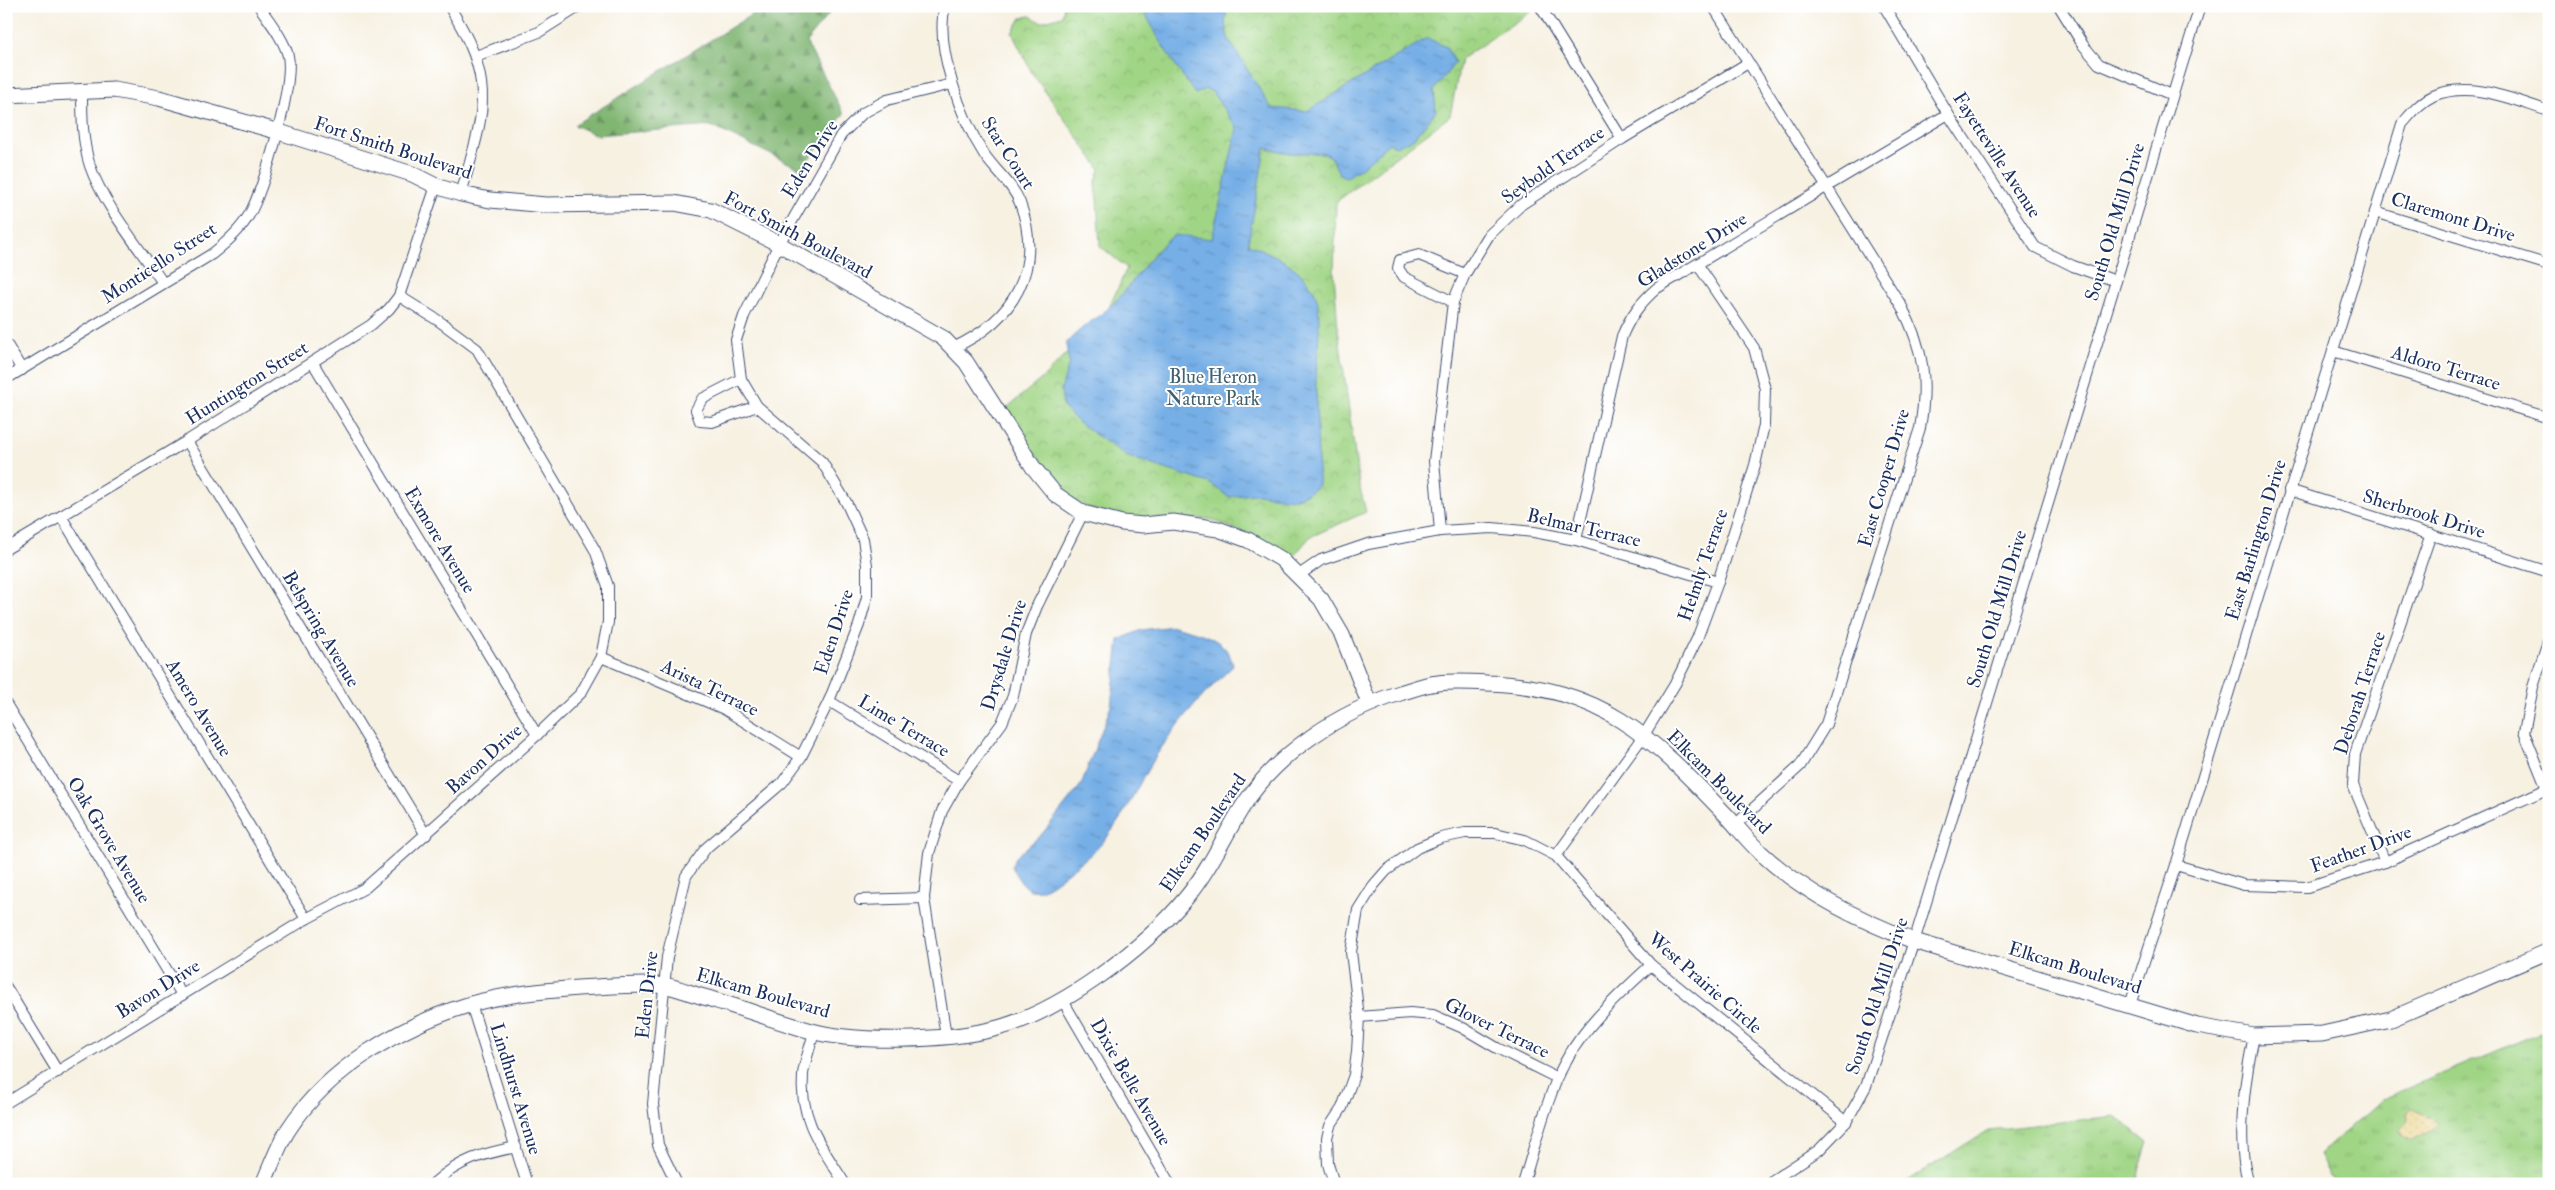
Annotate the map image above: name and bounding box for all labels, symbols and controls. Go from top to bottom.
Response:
street label: Fayetteville Avenue [1947,88,2047,223]
street label: Fort Smith Boulevard [311,111,476,185]
street label: Star Court [976,112,1040,194]
street label: Eden Drive [776,115,844,203]
street label: Seybold Terrace [1497,121,1609,209]
street label: South Old Mill Drive [2080,140,2150,304]
street label: Fort Smith Boulevard [720,186,877,285]
street label: Claremont Drive [2388,187,2518,247]
street label: Gladstone Drive [1633,207,1751,293]
street label: Monticello Street [97,217,221,309]
street label: Huntington Street [181,336,313,430]
street label: Aldoro Terrace [2388,340,2503,396]
park label: Blue Heron Nature Park [1166,365,1260,411]
street label: East Cooper Drive [1853,406,1916,550]
street label: East Barlington Drive [2220,457,2292,623]
street label: Exmore Avenue [399,482,481,598]
street label: Sherbrook Drive [2360,484,2488,544]
street label: Belmar Terrace [1525,503,1643,553]
street label: Helmly Terrace [1673,506,1733,624]
street label: South Old Mill Drive [1962,527,2032,691]
street label: Belspring Avenue [276,566,365,692]
street label: Eden Drive [809,586,859,678]
street label: Drysdale Drive [976,597,1032,713]
street label: Deborah Terrace [2329,628,2391,758]
street label: Amero Avenue [160,654,238,761]
street label: Arista Terrace [656,654,763,722]
street label: Lime Terrace [854,689,954,763]
street label: Bavon Drive [441,718,527,800]
street label: Elkcam Boulevard [1662,725,1777,840]
street label: Elkcam Boulevard [1154,769,1252,897]
street label: Oak Grove Avenue [62,772,156,908]
street label: Feather Drive [2307,820,2415,878]
street label: South Old Mill Drive [1840,914,1914,1078]
street label: West Prairie Circle [1642,926,1767,1039]
street label: Elkcam Boulevard [2006,936,2145,1000]
street label: Eden Drive [630,950,664,1040]
street label: Bavon Drive [112,954,204,1024]
street label: Elkcam Boulevard [693,962,833,1024]
street label: Glover Terrace [1441,992,1554,1064]
street label: Dixie Belle Avenue [1085,1014,1177,1150]
street label: Lindhurst Avenue [485,1020,547,1158]

